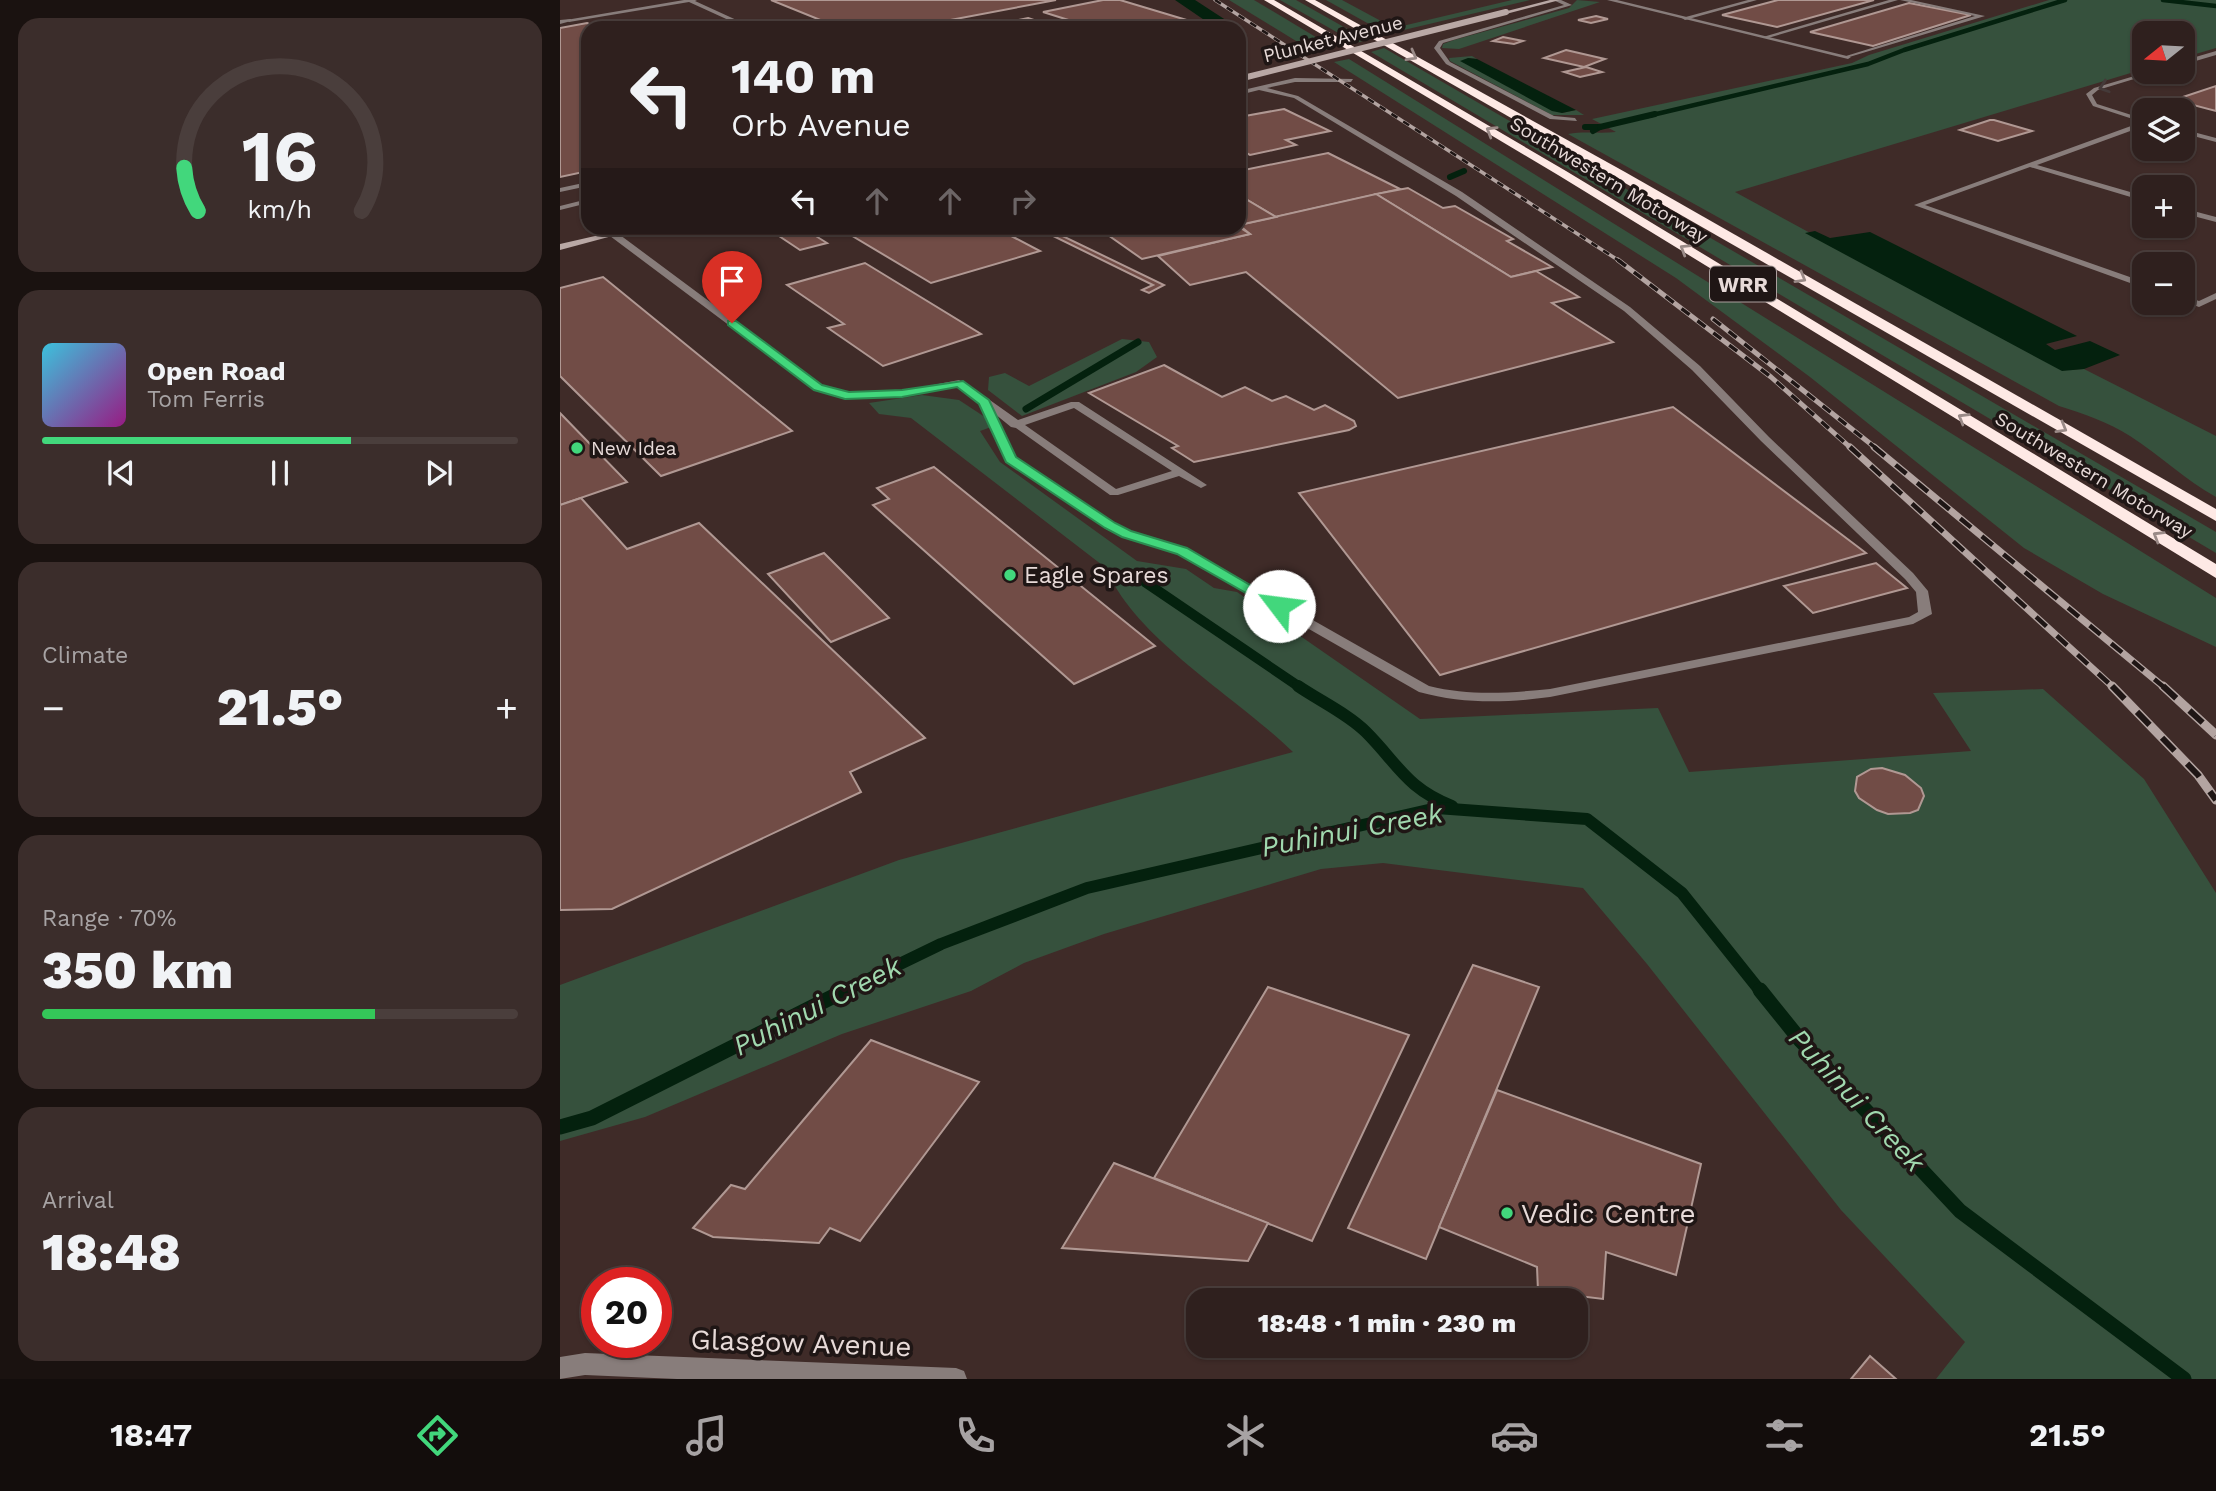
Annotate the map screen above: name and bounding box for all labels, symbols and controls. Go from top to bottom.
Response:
street label: Plunket Avenue [1261,11,1405,67]
north arrow [2132,21,2194,84]
map controls [2132,21,2195,315]
text: 140 m [731,47,875,105]
one-way arrow [1404,48,1417,61]
icon: left [616,49,707,140]
one-way arrow [2099,79,2111,93]
button: layers [2132,98,2195,161]
text: Orb Avenue [731,106,911,144]
street label: Southwestern Motorway [1506,112,1712,248]
text: 16 [242,113,318,199]
one-way arrow [1485,126,1498,139]
button: + [2132,175,2195,238]
icon: left [785,182,823,220]
icon: ahead [858,182,896,220]
icon: ahead [931,182,969,220]
icon: right [1004,182,1042,220]
text: km/h [248,195,312,224]
one-way arrow [1680,244,1693,257]
pin [702,251,762,323]
button: − [2132,252,2195,315]
icon: arrive [713,262,751,300]
road number: WRR [1710,266,1776,302]
one-way arrow [1793,270,1806,283]
text: Open Road [147,356,285,386]
text: Tom Ferris [147,386,265,413]
street label: Southwestern Motorway [1991,407,2197,543]
one-way arrow [1958,413,1971,426]
one-way arrow [2054,420,2067,433]
place label: New Idea [591,437,677,460]
marker: New Idea [569,440,585,456]
icon: previous [102,454,140,492]
icon: pause [261,454,299,492]
icon: next [420,454,458,492]
one-way arrow [2152,531,2165,544]
place label: Eagle Spares [1024,562,1169,589]
marker: Eagle Spares [1002,567,1018,583]
position arrow [1242,569,1316,643]
text: Climate [42,642,128,669]
text: 21.5° [217,677,343,738]
text: − [42,686,65,730]
text: + [495,686,518,730]
water label: Puhinui Creek [1258,796,1446,864]
text: Range · 70% [42,905,176,932]
text: 350 km [42,940,233,1001]
water label: Puhinui Creek [727,949,907,1063]
water label: Puhinui Creek [1782,1021,1932,1179]
text: Arrival [42,1187,114,1214]
place label: Vedic Centre [1521,1197,1696,1230]
marker: Vedic Centre [1499,1205,1515,1221]
text: 18:48 [42,1222,181,1283]
speed limit sign: 20 [581,1267,672,1358]
text: 18:48 · 1 min · 230 m [1258,1308,1516,1338]
street label: Glasgow Avenue [690,1323,912,1363]
icon: directions [413,1411,462,1460]
icon: music [682,1411,731,1460]
icon: phone [951,1411,1000,1460]
icon: climate [1221,1411,1270,1460]
icon: car [1490,1411,1539,1460]
icon: filters [1760,1411,1809,1460]
text: 18:47 [110,1416,192,1454]
text: 21.5° [2029,1416,2106,1454]

